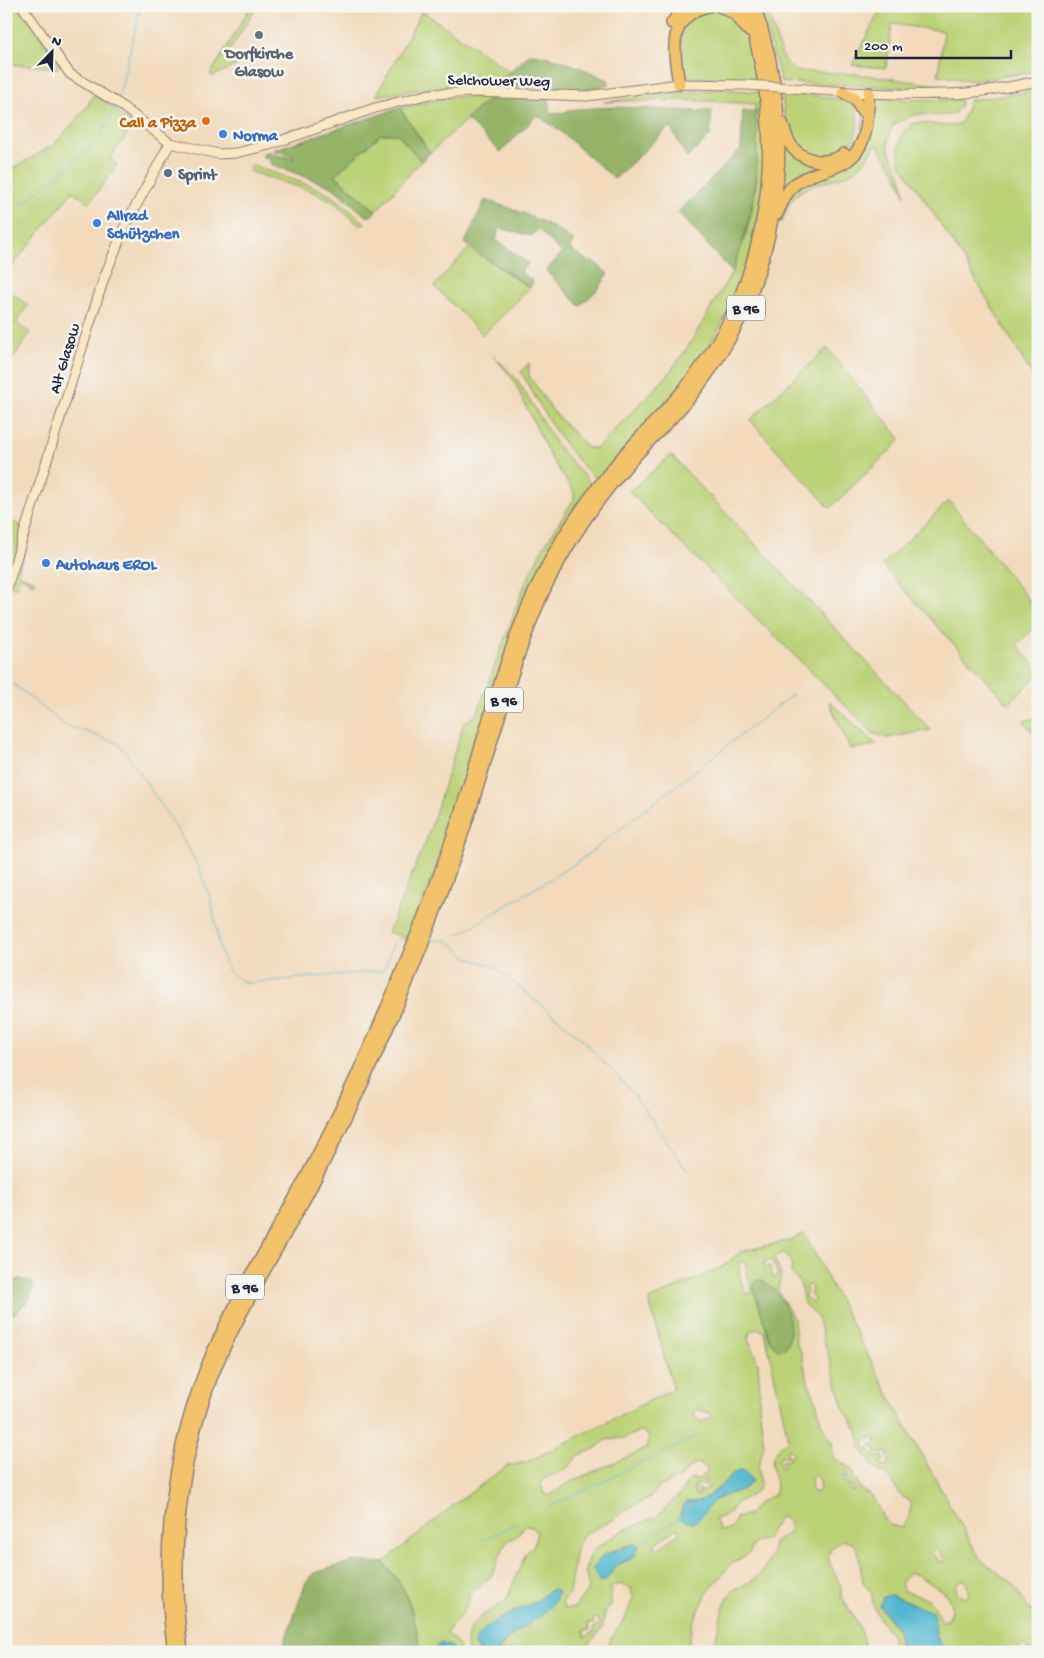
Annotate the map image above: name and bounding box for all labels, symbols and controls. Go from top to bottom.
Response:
north arrow [28,28,78,78]
scale bar [856,28,1012,60]
marker: Dorfkirche Glasow [253,29,265,41]
text: N [49,33,64,52]
text: 200 m [864,38,903,56]
place label: Dorfkirche Glasow [223,45,294,83]
street label: Selchower Weg [447,72,550,93]
place label: Call a Pizza [119,115,197,134]
marker: Call a Pizza [200,115,212,127]
marker: Norma [217,128,229,140]
place label: Norma [233,128,279,147]
marker: Sprint [162,167,174,179]
place label: Sprint [178,167,218,186]
place label: Allrad Schützchen [106,208,180,245]
marker: Allrad Schützchen [91,217,103,229]
road number: B 96 [727,296,765,320]
street label: Alt Glasow [47,321,86,396]
marker: Autohaus EROL [40,557,52,569]
place label: Autohaus EROL [55,557,157,576]
road number: B 96 [485,688,523,712]
road number: B 96 [226,1274,264,1300]

